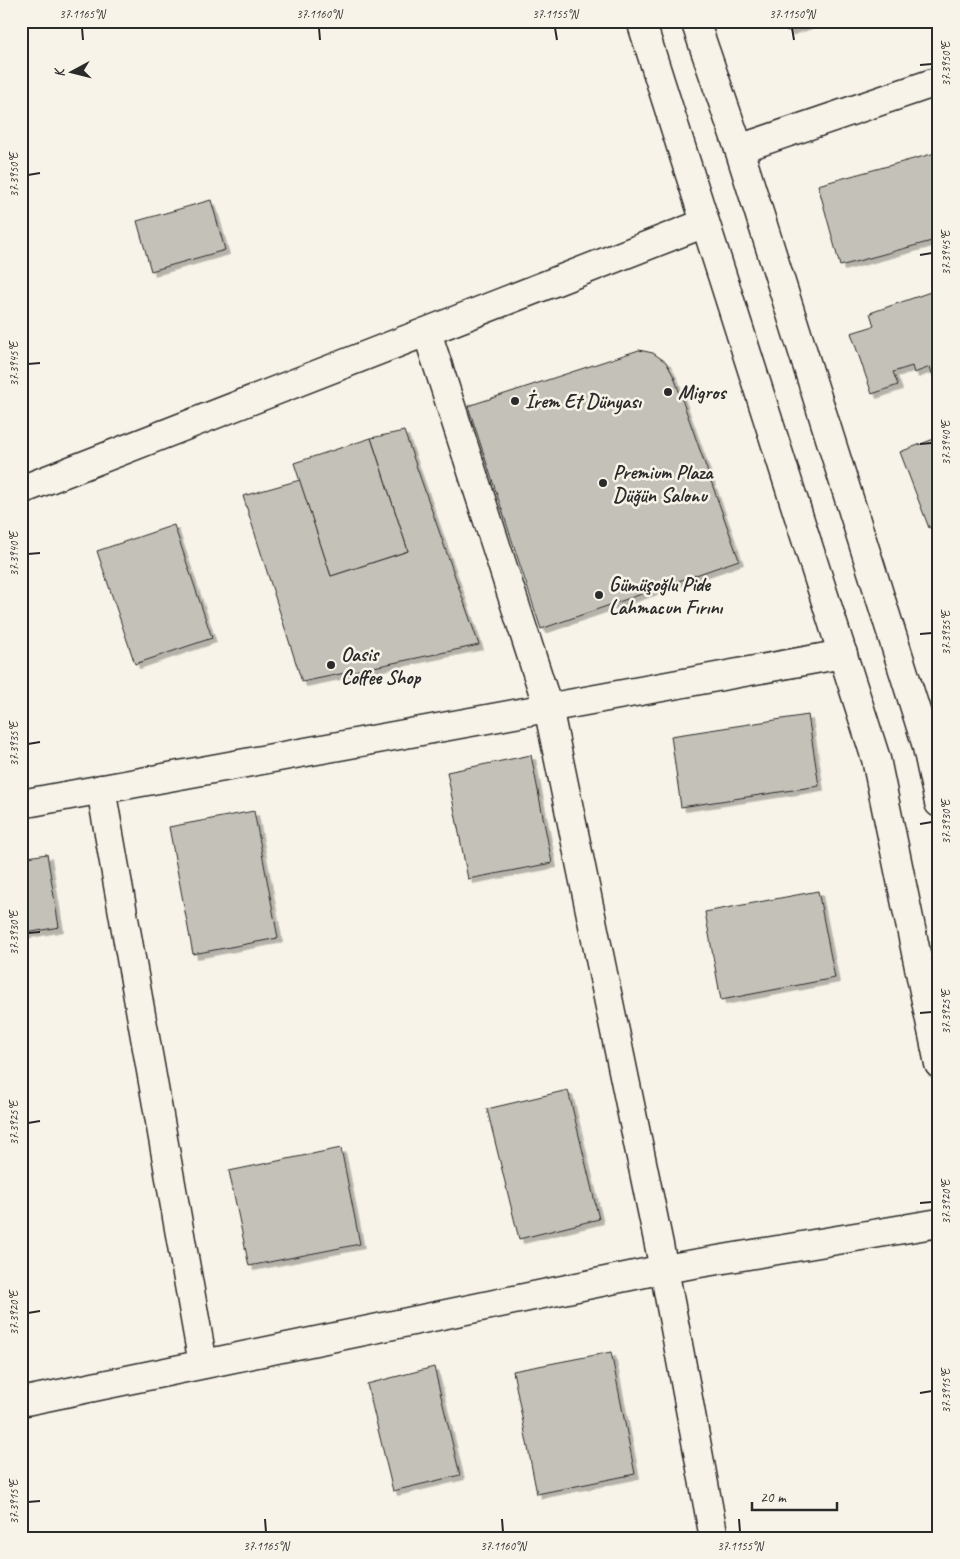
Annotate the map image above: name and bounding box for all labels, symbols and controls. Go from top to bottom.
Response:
text: 37.1165°N [59,6,106,22]
text: 37.1160°N [296,6,343,22]
text: 37.1155°N [532,6,579,22]
text: 37.1150°N [769,6,816,22]
text: 37.3950°E [938,40,954,86]
north arrow [48,48,98,98]
text: K [50,66,68,78]
text: 37.3950°E [6,151,22,197]
text: 37.3945°E [938,229,954,275]
text: 37.3945°E [6,340,22,386]
place label: Migros [678,380,727,405]
marker: Migros [662,386,674,398]
place label: İrem Et Dünyası [525,389,642,415]
marker: İrem Et Dünyası [509,395,521,407]
text: 37.3940°E [938,419,954,465]
place label: Premium Plaza Düğün Salonu [613,460,714,508]
marker: Premium Plaza Düğün Salonu [597,477,609,489]
text: 37.3940°E [6,530,22,576]
place label: Gümüşoğlu Pide Lahmacun Fırını [609,572,724,620]
marker: Gümüşoğlu Pide Lahmacun Fırını [593,589,605,601]
text: 37.3935°E [938,609,954,655]
place label: Oasis Coffee Shop [341,642,422,690]
marker: Oasis Coffee Shop [325,659,337,671]
text: 37.3935°E [6,720,22,766]
text: 37.3930°E [938,798,954,844]
text: 37.3930°E [6,909,22,955]
text: 37.3925°E [938,988,954,1034]
text: 37.3925°E [6,1099,22,1145]
text: 37.3920°E [938,1178,954,1224]
text: 37.3920°E [6,1289,22,1335]
text: 37.3915°E [938,1367,954,1413]
text: 37.3915°E [6,1478,22,1524]
scale bar [752,1479,838,1511]
text: 20 m [760,1488,787,1507]
text: 37.1165°N [243,1538,290,1554]
text: 37.1160°N [480,1538,527,1554]
text: 37.1155°N [717,1538,764,1554]

